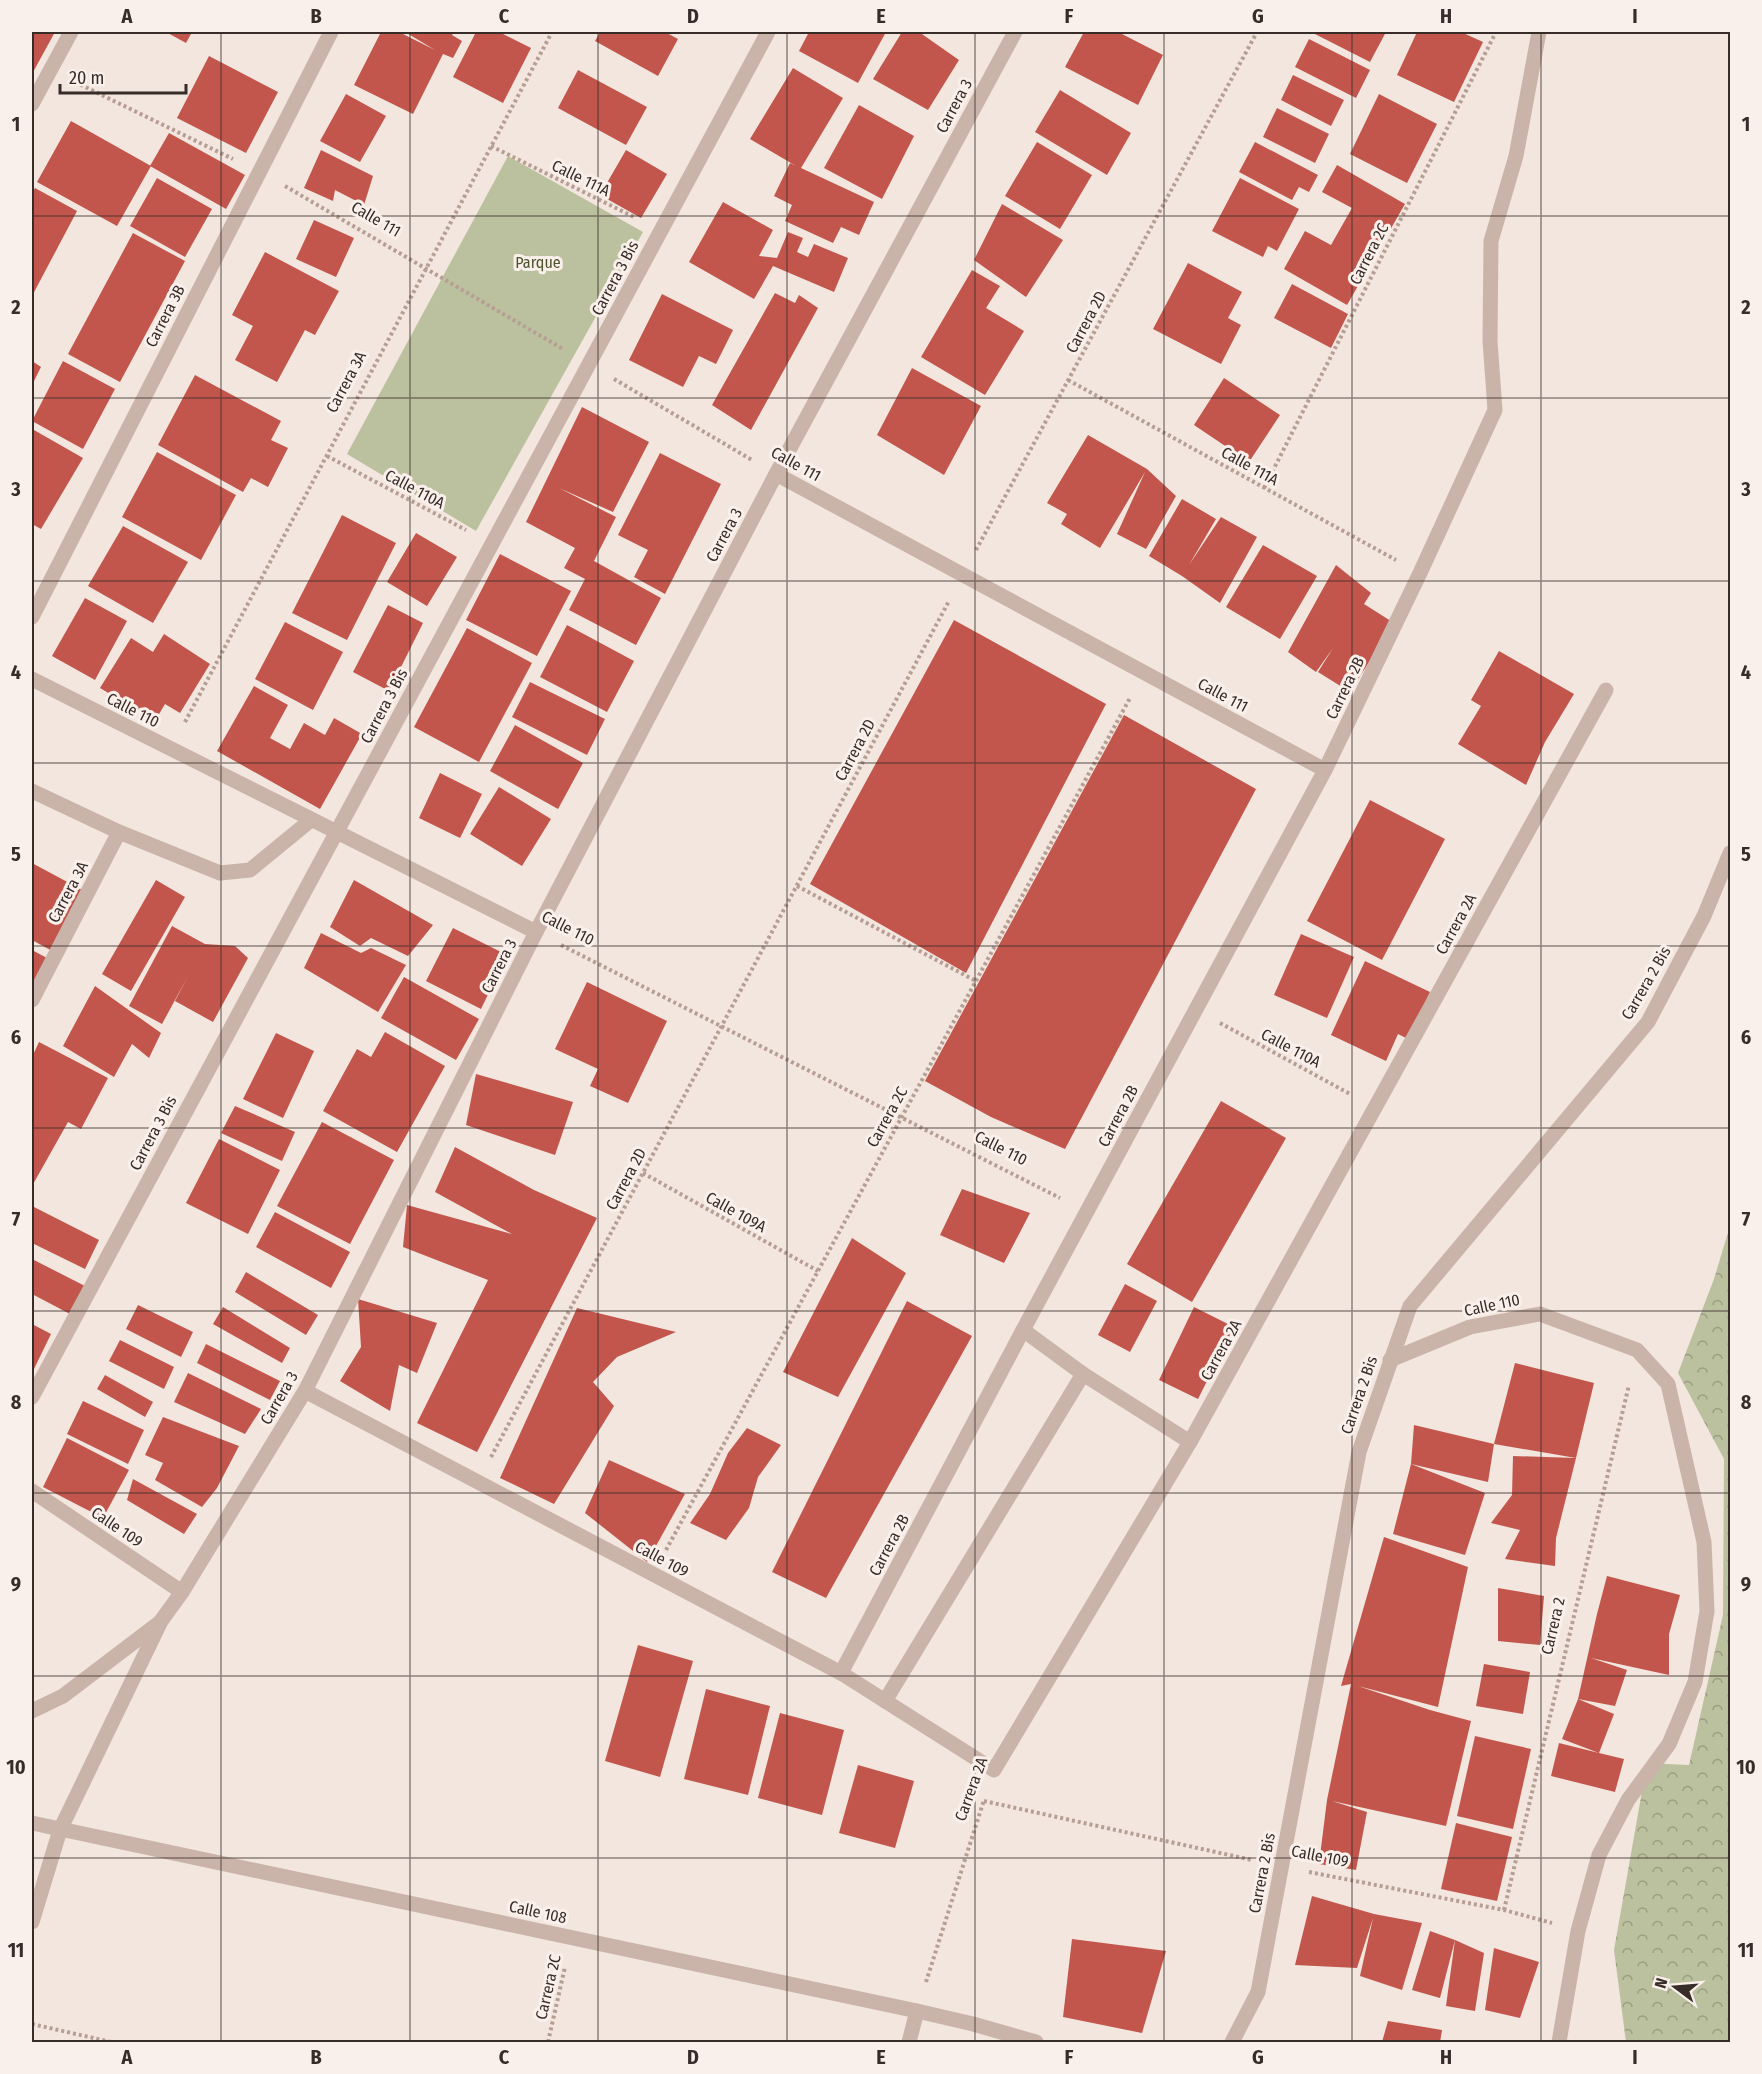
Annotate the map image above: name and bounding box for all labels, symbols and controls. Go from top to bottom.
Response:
text: A [121,4,134,28]
text: B [310,4,322,28]
text: C [499,4,510,28]
text: D [687,4,699,28]
text: E [876,4,886,28]
text: F [1065,4,1074,28]
text: G [1252,4,1264,28]
text: H [1440,4,1452,28]
text: I [1632,4,1638,28]
scale bar [60,57,186,95]
text: 20 m [69,67,104,89]
street label: Carrera 3 [932,76,976,136]
text: 1 [12,112,20,136]
text: 1 [1742,112,1750,136]
street label: Calle 111A [549,156,614,200]
street label: Calle 111 [348,197,404,241]
street label: Carrera 2C [1346,220,1392,288]
street label: Carrera 3 Bis [587,237,643,319]
park label: Parque [515,253,561,272]
street label: Carrera 3B [141,282,189,350]
street label: Carrera 2D [1062,288,1110,356]
text: 2 [10,295,21,319]
text: 2 [1740,295,1751,319]
street label: Carrera 3A [322,348,370,416]
street label: Calle 111 [768,443,824,485]
street label: Calle 111A [1218,443,1282,490]
street label: Calle 110A [382,465,449,513]
text: 3 [10,477,21,501]
text: 3 [1740,477,1751,501]
street label: Carrera 3 [702,505,746,565]
street label: Carrera 2B [1322,654,1368,722]
text: 4 [11,660,21,684]
text: 4 [1741,660,1751,684]
street label: Carrera 3 Bis [356,665,412,747]
street label: Calle 111 [1195,674,1251,716]
street label: Calle 110 [104,689,162,731]
street label: Carrera 2D [831,716,879,784]
text: 5 [11,842,21,866]
text: 5 [1741,842,1751,866]
street label: Carrera 3A [44,858,92,926]
street label: Carrera 2A [1432,890,1481,958]
street label: Calle 110 [539,907,597,949]
street label: Carrera 3 [477,936,521,996]
street label: Carrera 2 Bis [1617,943,1675,1023]
street label: Calle 110A [1258,1024,1325,1072]
text: 6 [11,1025,21,1049]
text: 6 [1741,1025,1751,1049]
street label: Carrera 2B [1094,1082,1142,1150]
street label: Carrera 2C [863,1083,911,1151]
street label: Carrera 3 Bis [125,1092,181,1174]
street label: Calle 110 [972,1127,1030,1169]
street label: Carrera 2D [602,1145,650,1213]
street label: Calle 109A [702,1188,770,1237]
text: 7 [12,1207,21,1231]
text: 7 [1742,1207,1751,1231]
street label: Calle 110 [1462,1290,1522,1320]
street label: Carrera 2A [1197,1316,1246,1384]
street label: Carrera 2 Bis [1337,1353,1381,1437]
street label: Carrera 3 [256,1368,302,1428]
text: 8 [11,1390,22,1414]
text: 8 [1741,1390,1752,1414]
street label: Calle 109 [88,1503,146,1551]
street label: Carrera 2B [865,1511,913,1579]
street label: Calle 109 [632,1537,692,1581]
text: 9 [11,1572,21,1596]
text: 9 [1741,1572,1751,1596]
street label: Carrera 2 [1537,1596,1569,1656]
street label: Carrera 2A [951,1754,992,1824]
text: 10 [6,1755,26,1779]
text: 10 [1736,1755,1756,1779]
street label: Carrera 2 Bis [1245,1831,1279,1915]
street label: Calle 109 [1290,1841,1350,1871]
street label: Calle 108 [508,1897,568,1927]
text: 11 [8,1938,24,1962]
text: 11 [1738,1938,1754,1962]
street label: Carrera 2C [531,1953,565,2021]
north arrow [1645,1957,1705,2017]
text: N [1651,1976,1672,1990]
text: A [121,2045,134,2069]
text: B [310,2045,322,2069]
text: C [499,2045,510,2069]
text: D [687,2045,699,2069]
text: E [876,2045,886,2069]
text: F [1065,2045,1074,2069]
text: G [1252,2045,1264,2069]
text: H [1440,2045,1452,2069]
text: I [1632,2045,1638,2069]

